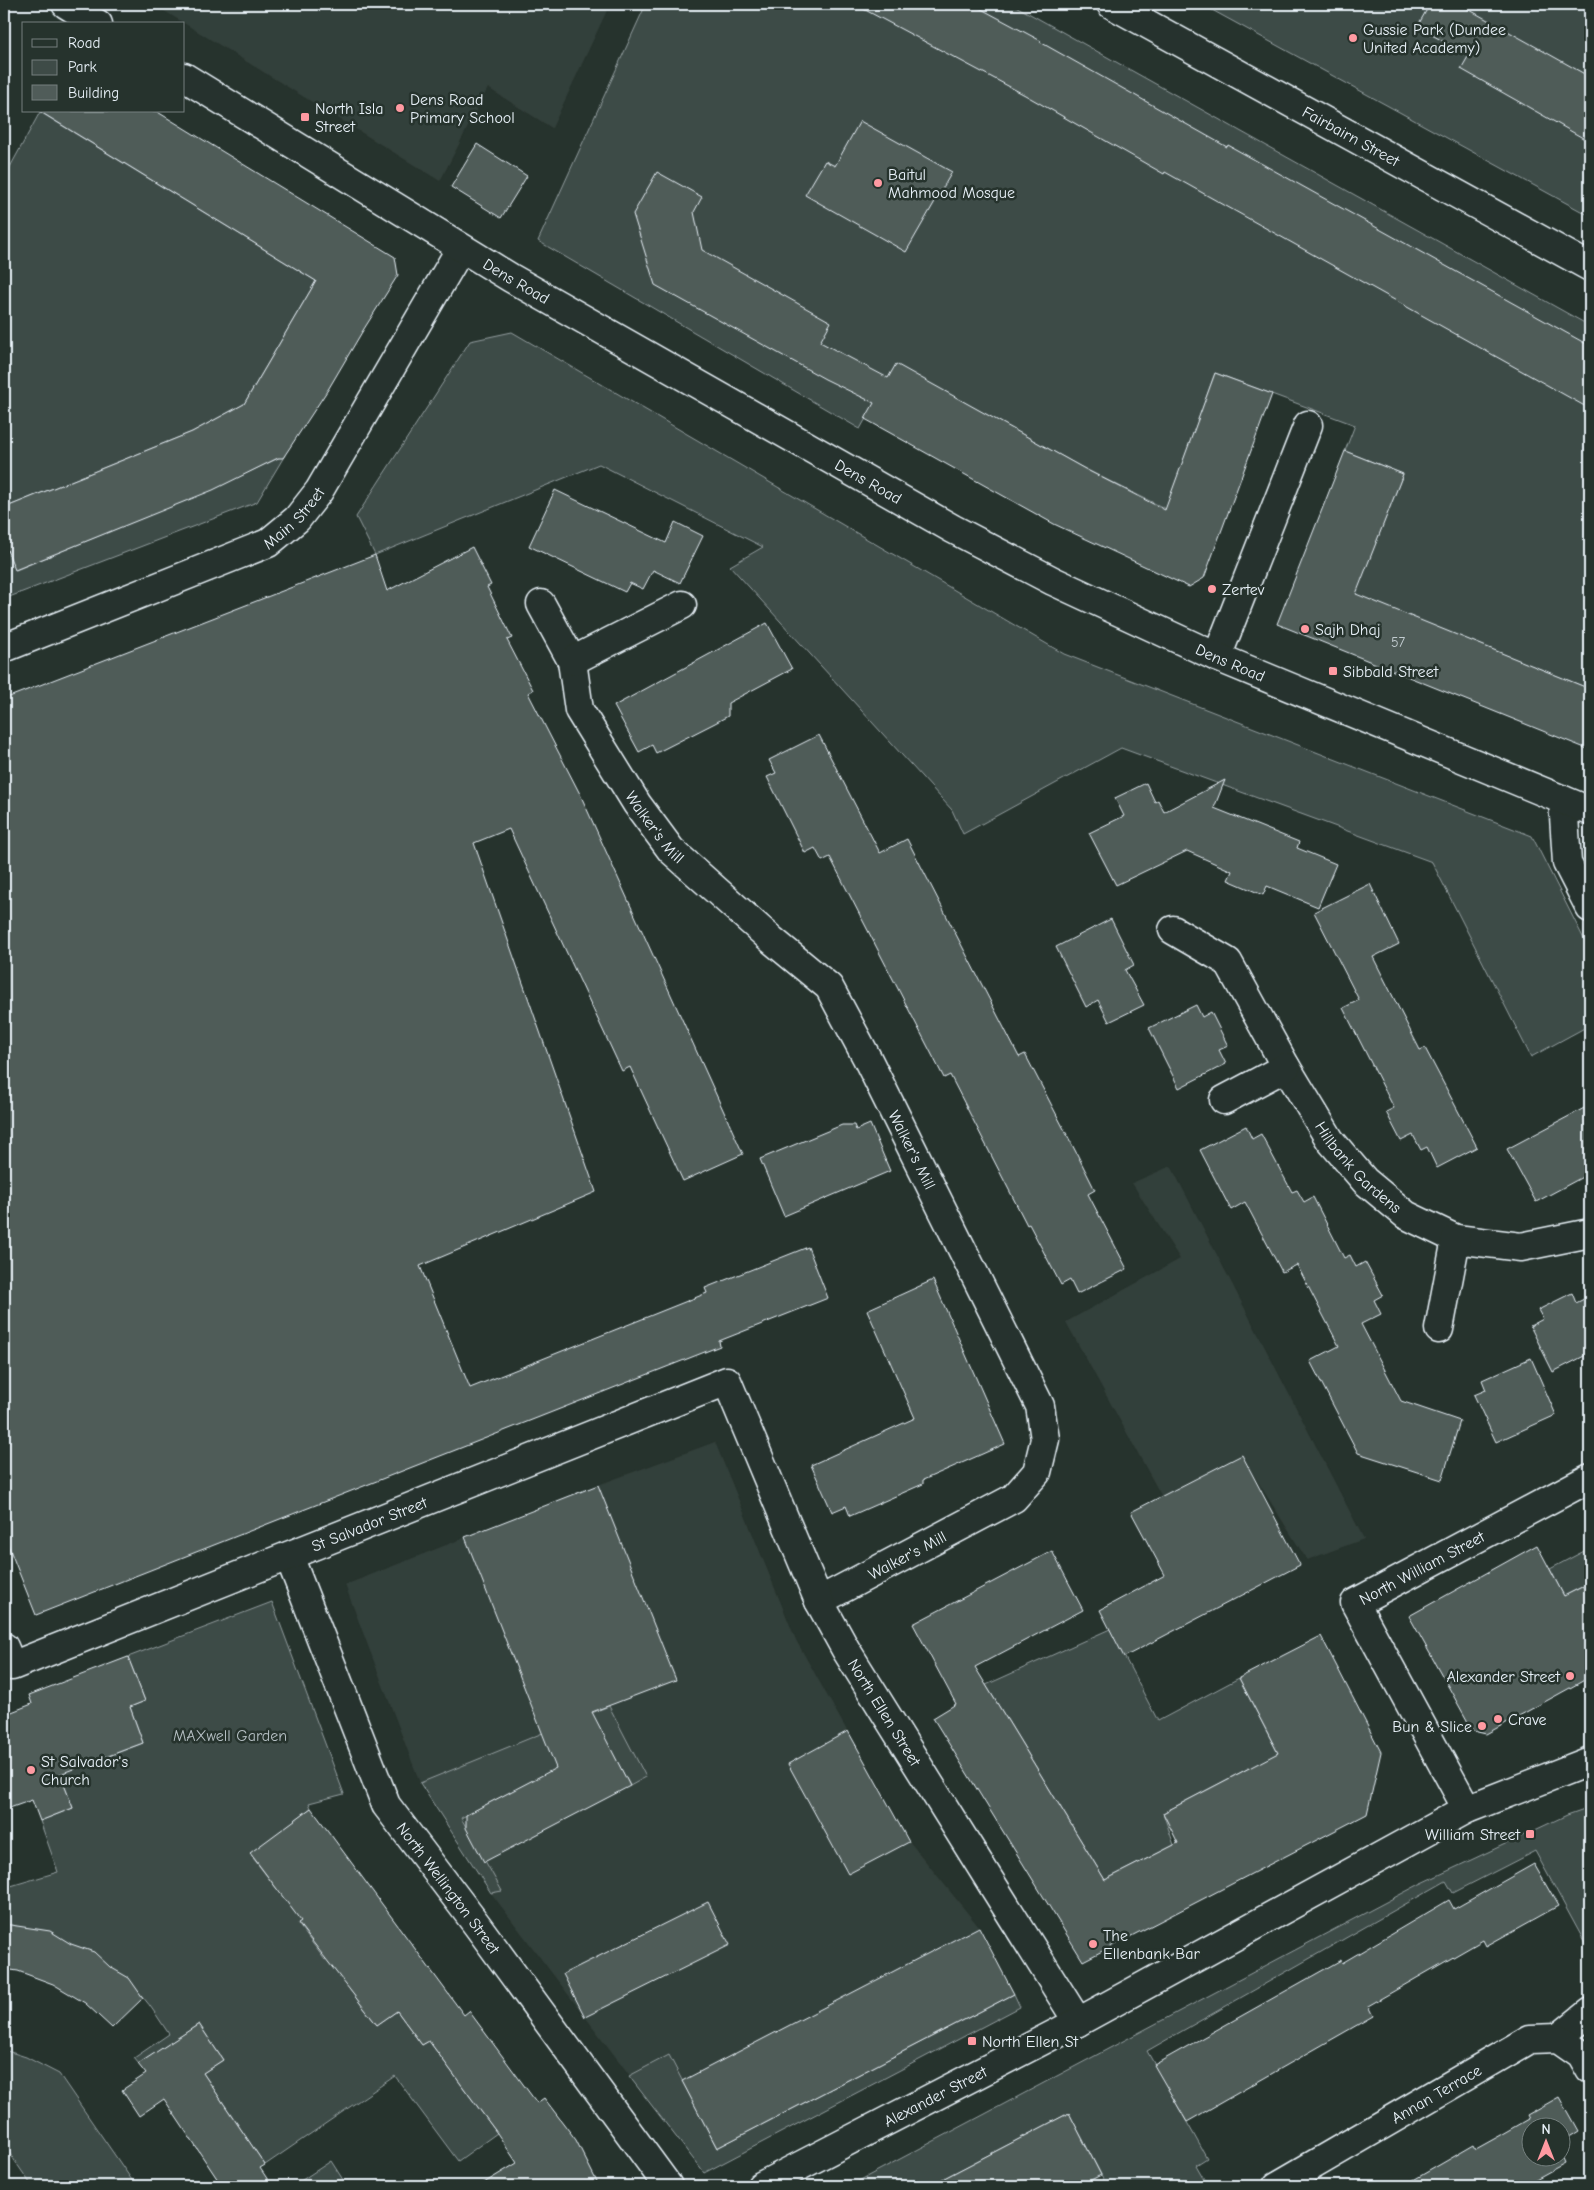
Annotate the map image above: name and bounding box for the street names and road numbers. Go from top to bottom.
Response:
street label: Fairbairn Street [1299,103,1403,171]
street label: Dens Road [480,255,552,308]
street label: Dens Road [832,456,904,508]
street label: Main Street [260,484,329,553]
street label: Dens Road [1192,640,1267,686]
street label: Walker's Mill [621,788,687,867]
street label: Walker's Mill [885,1108,939,1192]
street label: Hillbank Gardens [1311,1119,1405,1217]
street label: St Salvador Street [309,1493,430,1556]
street label: Walker's Mill [865,1528,949,1584]
street label: North William Street [1357,1528,1488,1609]
street label: North Ellen Street [844,1656,924,1770]
street label: North Wellington Street [393,1819,503,1958]
street label: Annan Terrace [1388,2061,1485,2128]
street label: Alexander Street [881,2063,990,2131]

